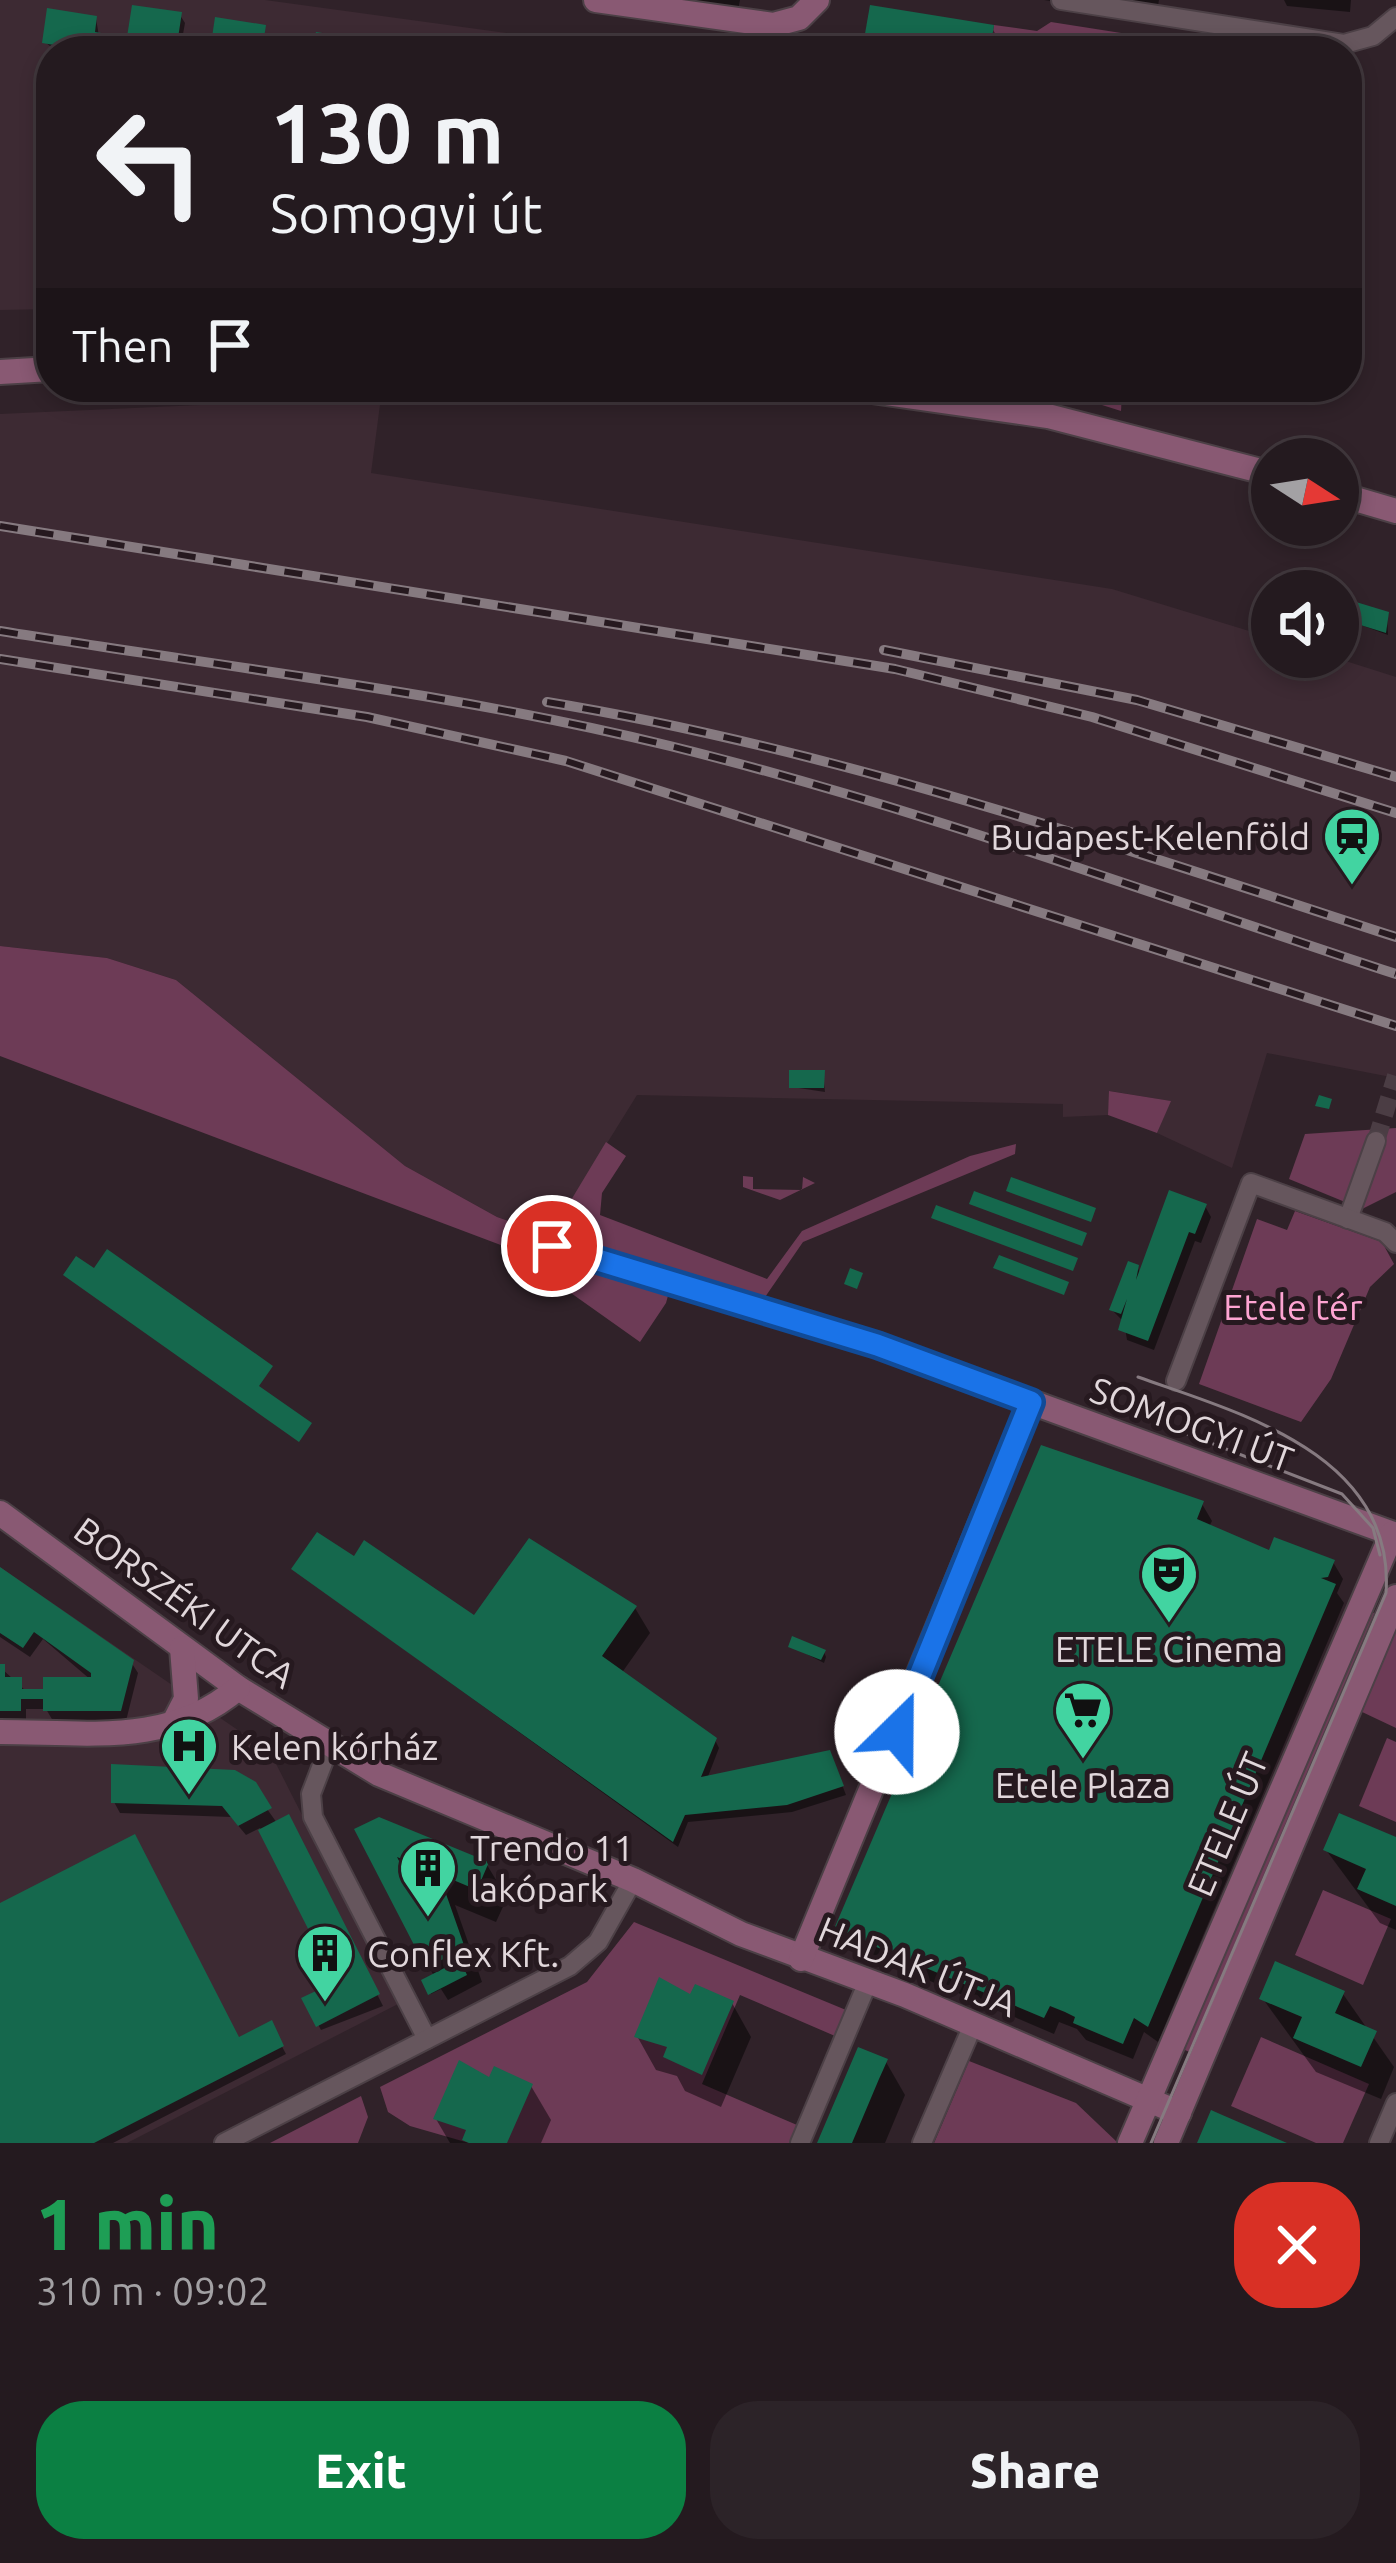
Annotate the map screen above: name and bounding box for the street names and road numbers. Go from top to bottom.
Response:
street label: SOMOGYI ÚT [1085,1368,1299,1480]
street label: BORSZÉKI UTCA [67,1508,304,1696]
street label: ETELE ÚT [1178,1746,1276,1902]
street label: HADAK ÚTJA [813,1908,1024,2025]

